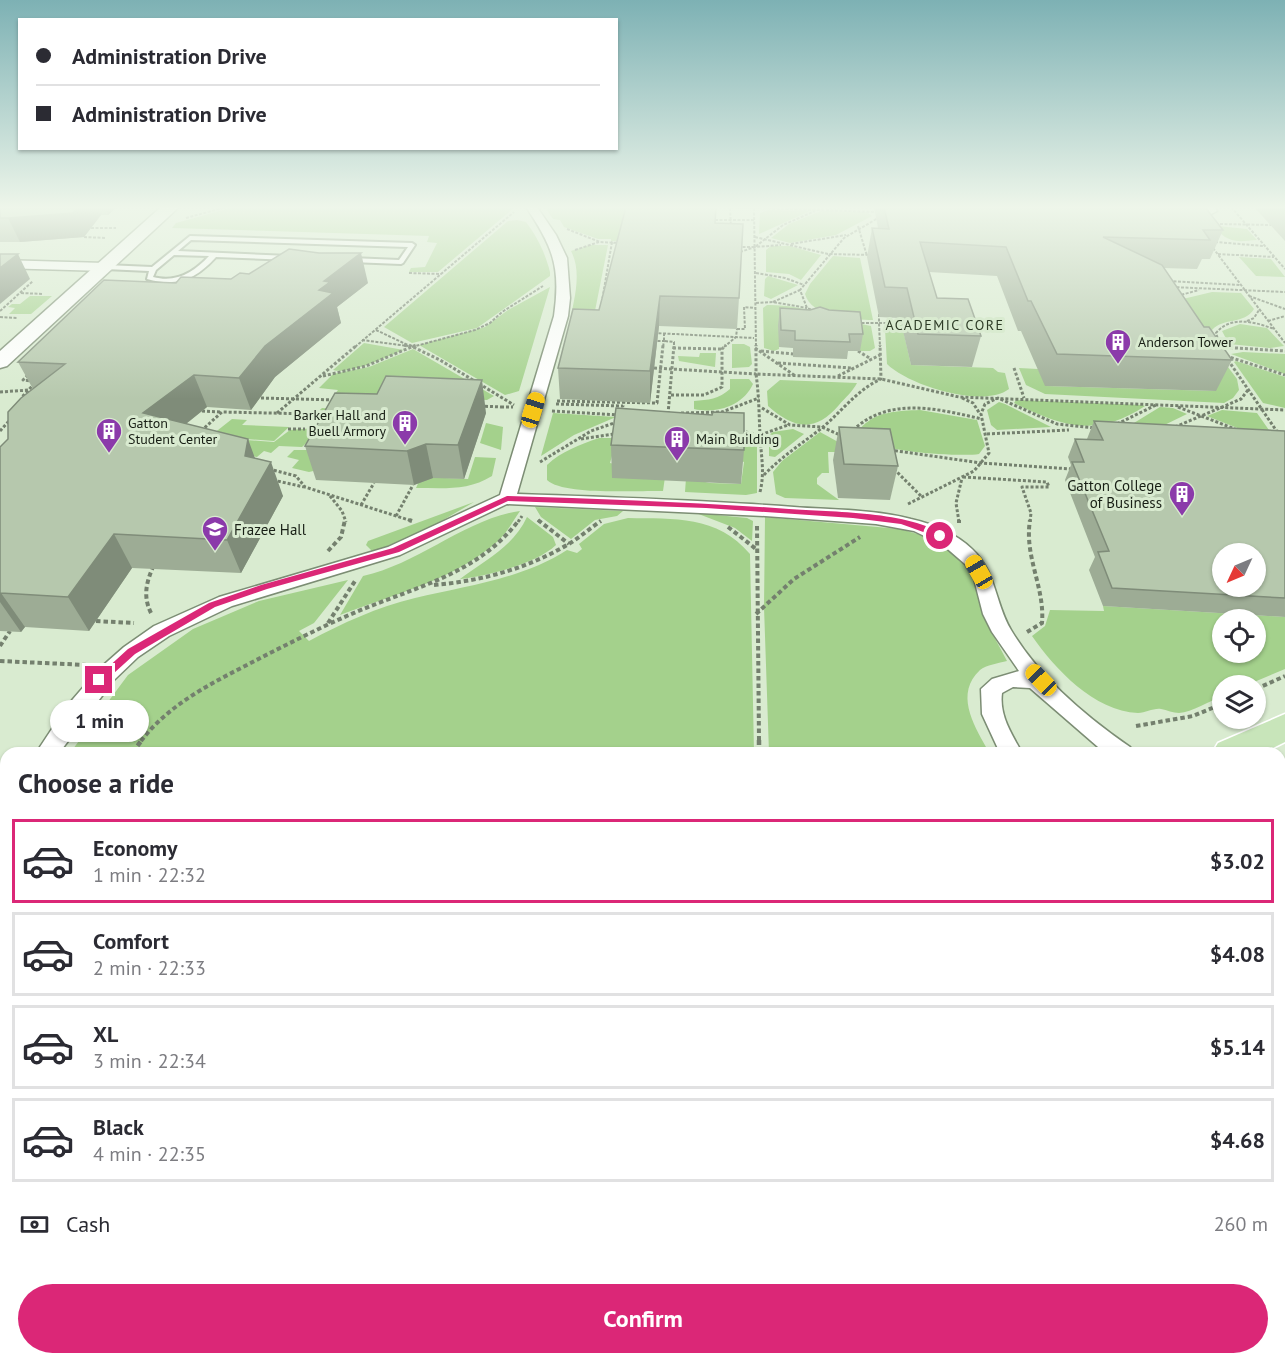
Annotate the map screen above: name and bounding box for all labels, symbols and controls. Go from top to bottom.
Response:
text: Administration Drive [72,42,267,70]
text: Administration Drive [72,100,267,128]
district label: ACADEMIC CORE [885,316,1005,334]
building icon: Anderson Tower [1103,327,1133,365]
place label: Anderson Tower [1138,333,1233,351]
car [519,390,547,430]
place label: Barker Hall and Buell Armory [294,406,386,440]
building icon: Barker Hall and Buell Armory [390,408,420,446]
place label: Gatton Student Center [128,414,217,448]
building icon: Gatton Student Center [94,416,124,454]
building icon: Main Building [662,424,692,462]
place label: Main Building [696,430,779,448]
place label: Gatton College of Business [1067,476,1162,512]
building icon: Gatton College of Business [1167,479,1197,517]
school or university icon: Frazee Hall [200,514,230,552]
place label: Frazee Hall [234,520,307,539]
route start [926,522,953,549]
north arrow [1212,543,1266,597]
map controls [1212,543,1266,729]
car [962,552,996,592]
button: locate [1212,609,1266,663]
car [1022,661,1060,699]
route end [85,666,112,693]
button: layers [1212,675,1266,729]
callout: 1 min [50,701,148,743]
text: 1 min [75,708,124,734]
text: Choose a ride [18,766,174,800]
icon: car [21,834,75,888]
text: Economy [93,834,177,862]
text: $3.02 [1210,847,1265,875]
text: 1 min · 22:32 [93,862,206,888]
icon: car [21,927,75,981]
text: Comfort [93,927,169,955]
text: $4.08 [1210,940,1265,968]
text: 2 min · 22:33 [93,955,206,981]
icon: car [21,1020,75,1074]
text: XL [93,1020,118,1048]
text: $5.14 [1210,1033,1265,1061]
text: 3 min · 22:34 [93,1048,206,1074]
icon: car [21,1113,75,1167]
text: Black [93,1113,144,1141]
text: $4.68 [1210,1126,1265,1154]
text: 4 min · 22:35 [93,1141,206,1167]
icon: cash [18,1208,51,1241]
text: Cash [66,1210,110,1238]
text: 260 m [1214,1211,1268,1237]
button: Confirm [18,1284,1268,1353]

